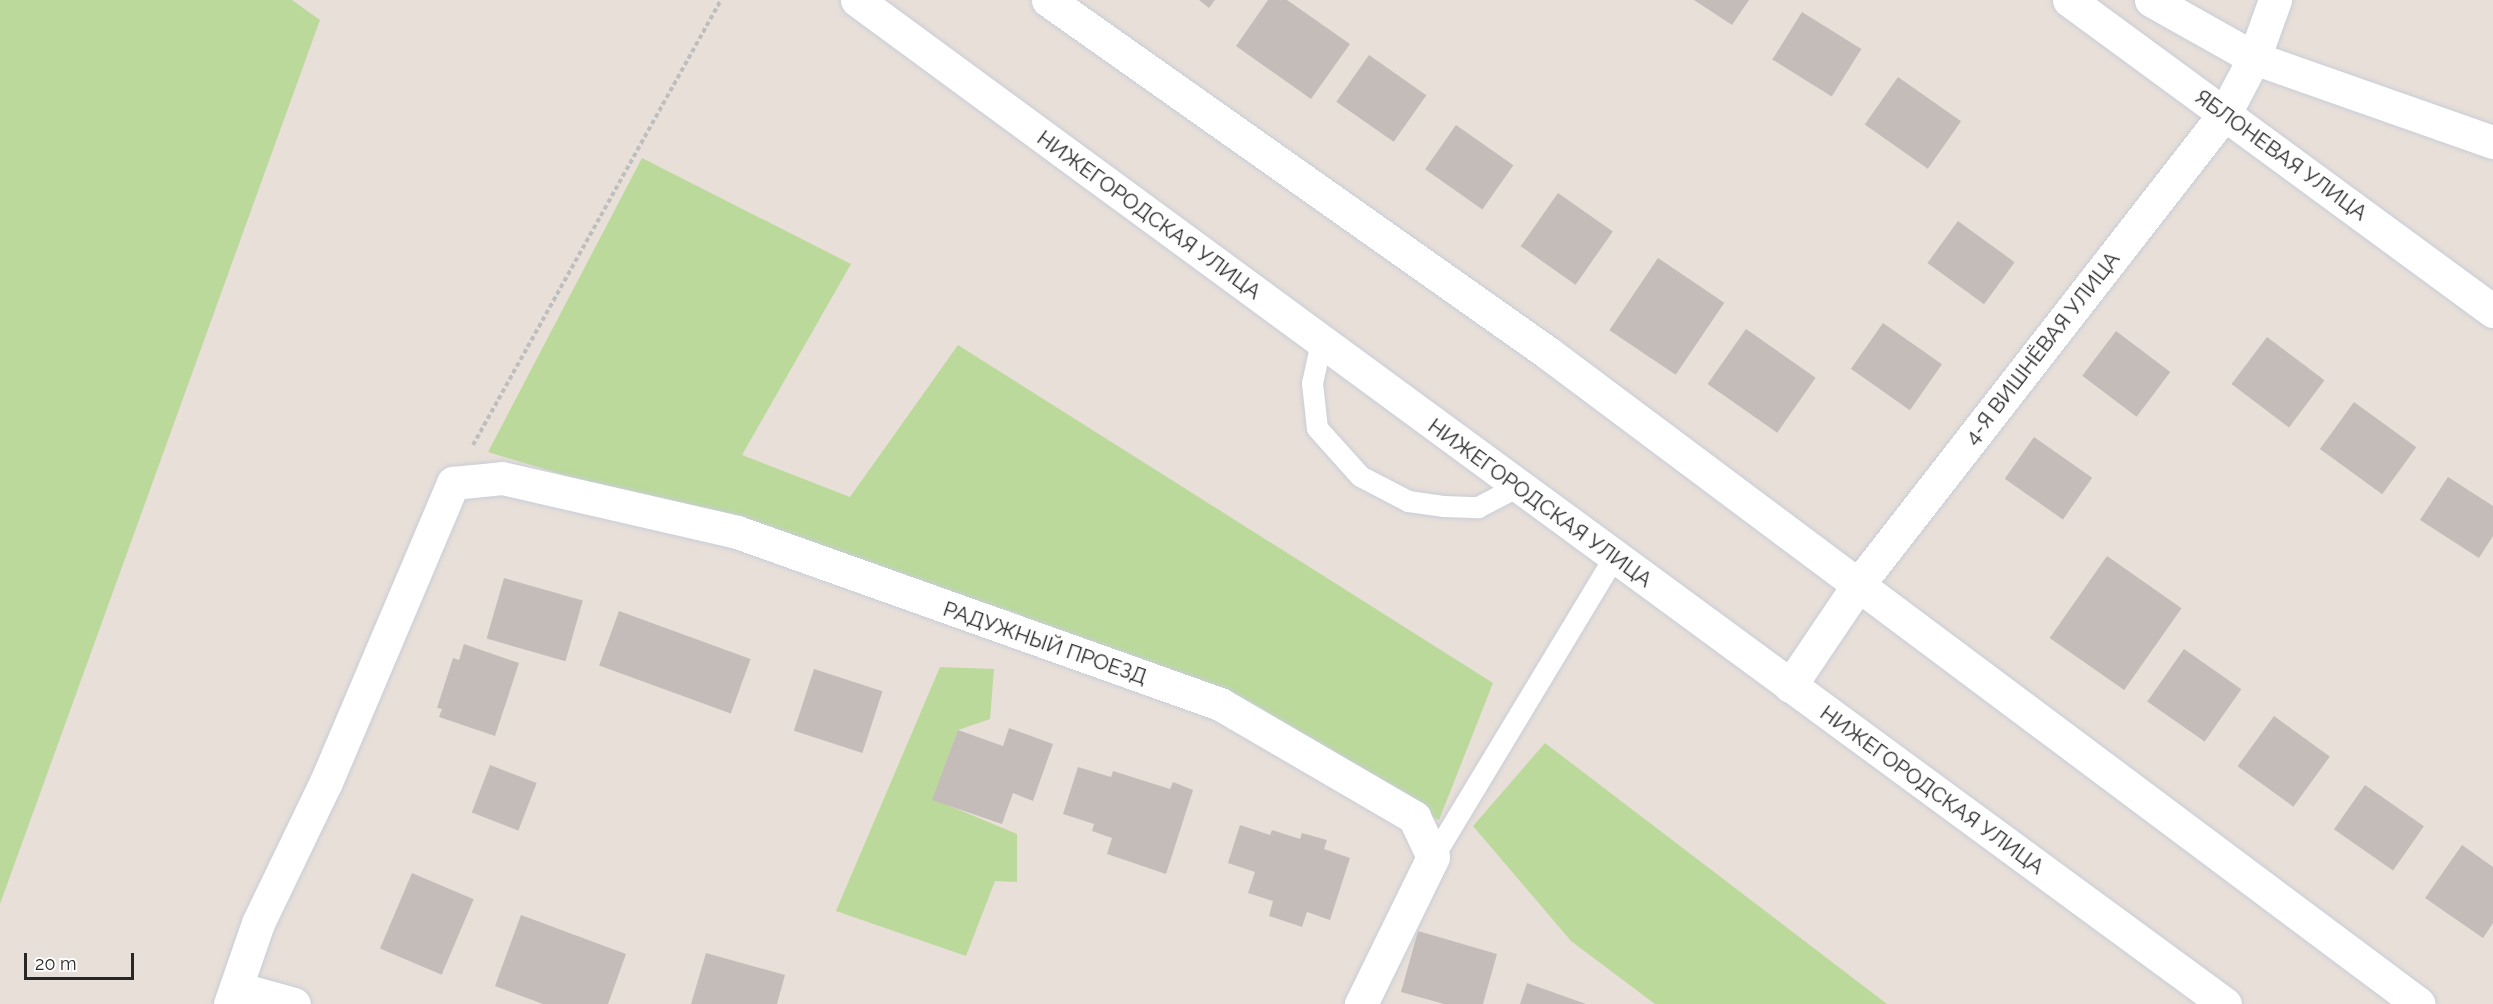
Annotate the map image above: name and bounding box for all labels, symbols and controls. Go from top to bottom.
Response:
street label: ЯБЛОНЕВАЯ УЛИЦА [2190,84,2372,226]
street label: НИЖЕГОРОДСКАЯ УЛИЦА [1032,125,1266,305]
street label: 4-Я ВИШНЁВАЯ УЛИЦА [1959,247,2125,449]
street label: НИЖЕГОРОДСКАЯ УЛИЦА [1423,413,1657,593]
street label: РАДУЖНЫЙ ПРОЕЗД [940,596,1150,690]
street label: НИЖЕГОРОДСКАЯ УЛИЦА [1815,700,2049,880]
scale bar [27,941,136,979]
text: 20 m [35,953,77,974]

